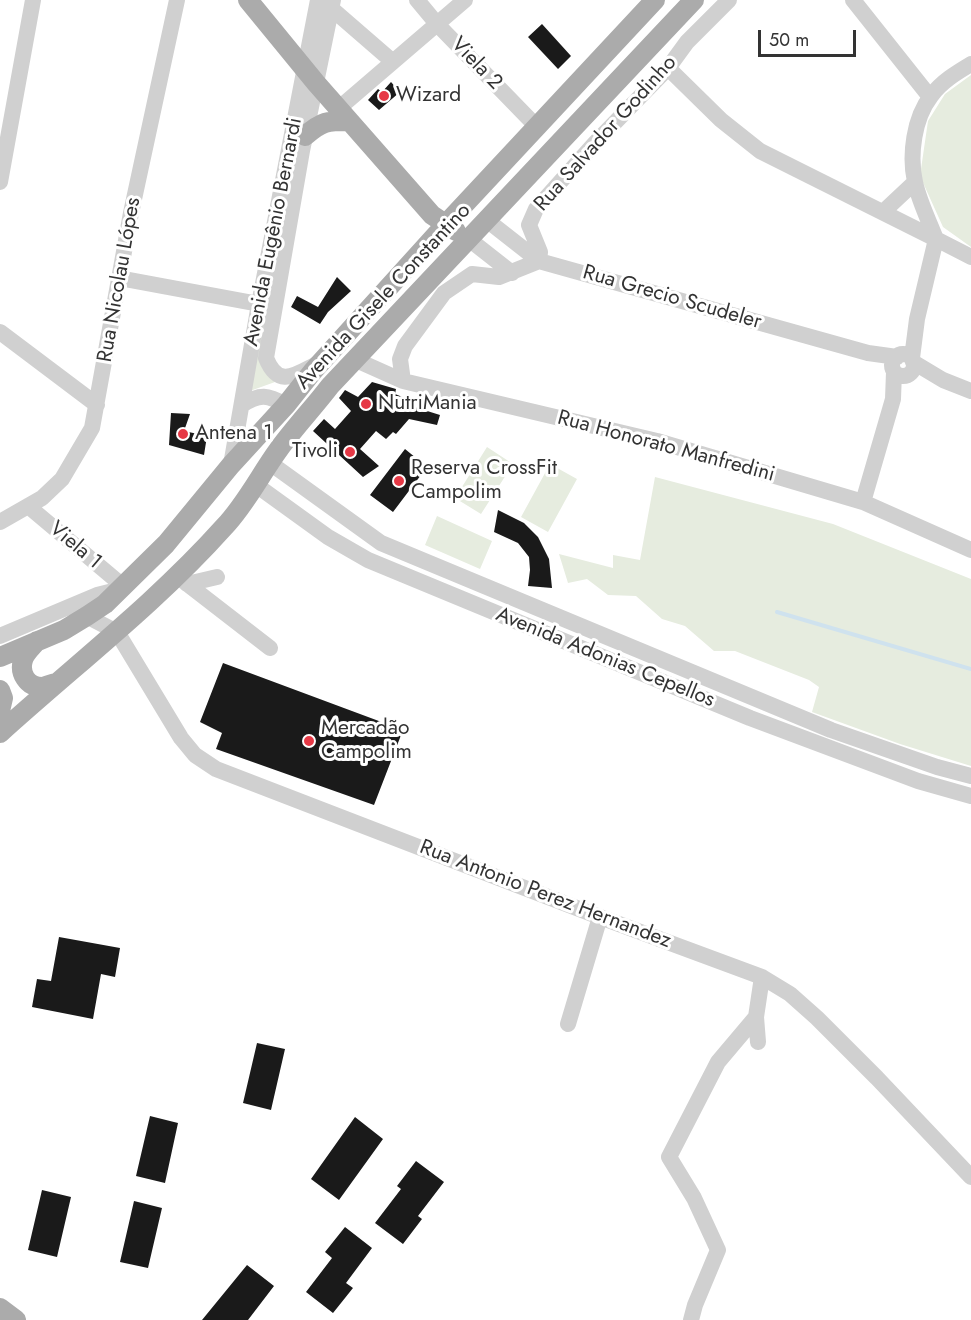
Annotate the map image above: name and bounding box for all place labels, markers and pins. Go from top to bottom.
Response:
place label: Wizard [396,83,461,109]
marker: Wizard [377,89,391,103]
place label: NutriMania [378,391,477,417]
marker: NutriMania [359,397,373,411]
place label: Antena 1 [195,421,273,447]
marker: Antena 1 [176,427,190,441]
place label: Tivoli [292,439,338,465]
marker: Tivoli [343,445,357,459]
place label: Reserva CrossFit Campolim [411,456,557,506]
marker: Reserva CrossFit Campolim [392,474,406,488]
place label: Mercadão Campolim [321,716,412,766]
marker: Mercadão Campolim [302,734,316,748]

